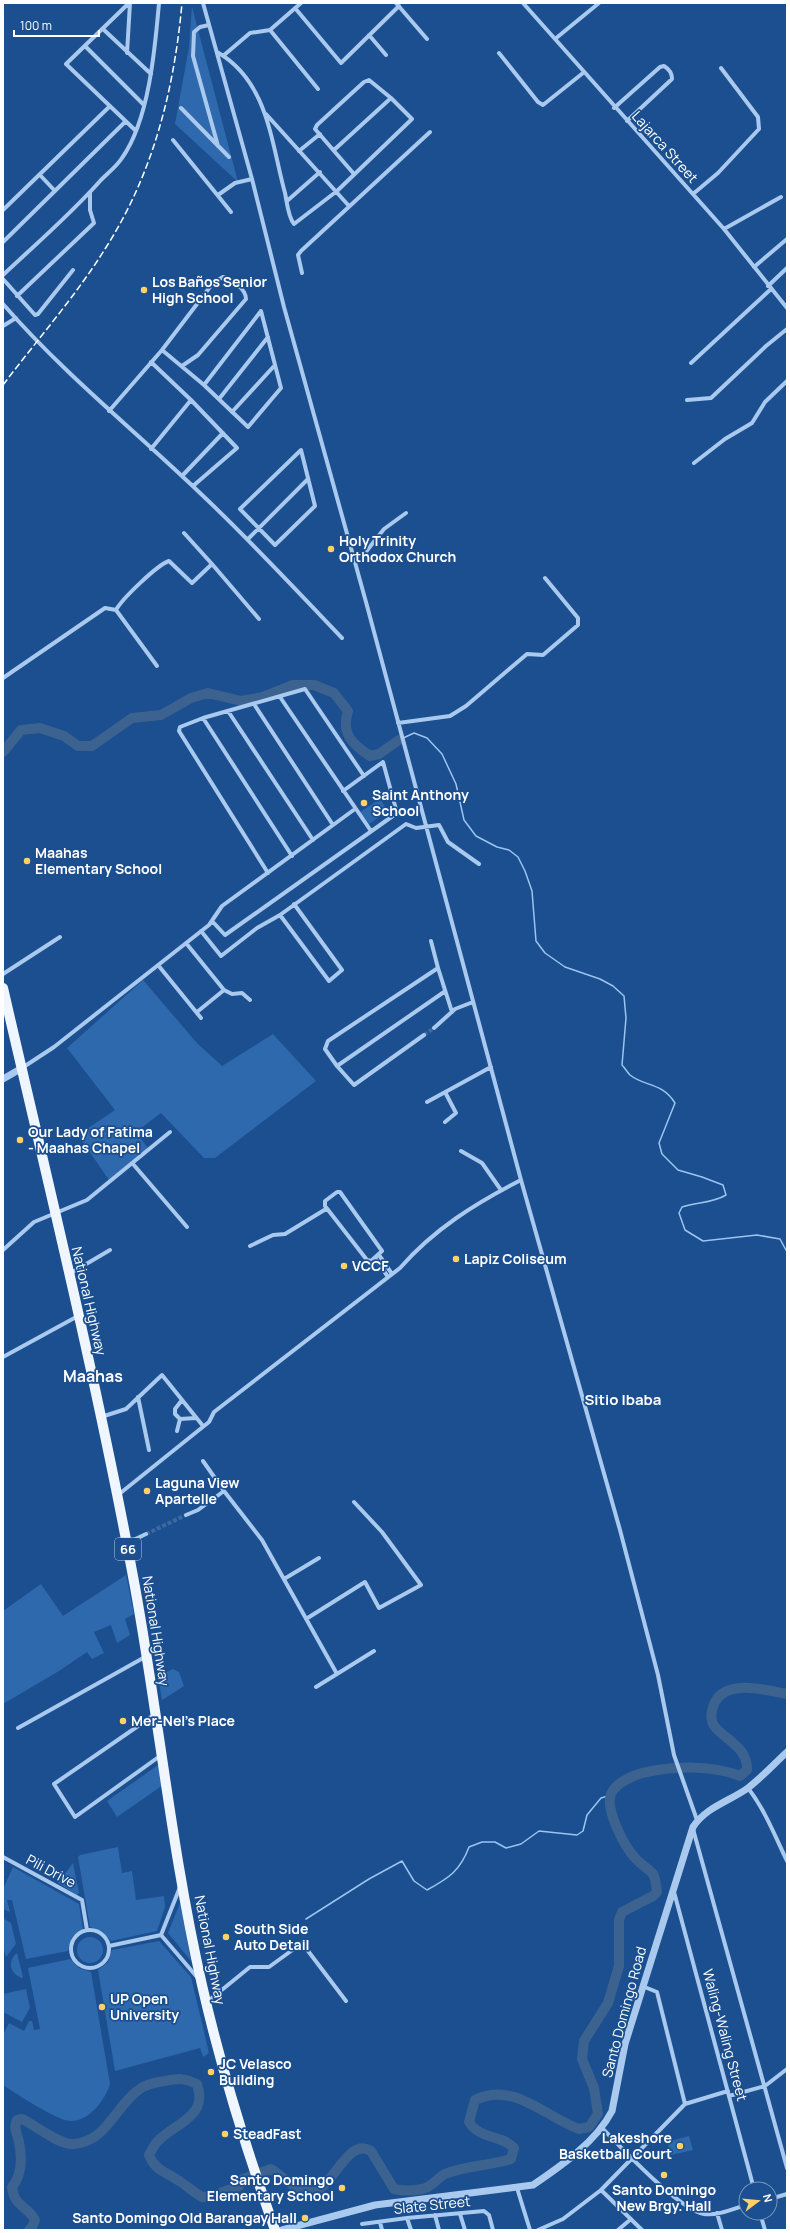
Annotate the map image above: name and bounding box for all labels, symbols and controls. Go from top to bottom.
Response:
scale bar [14,12,99,38]
text: 100 m [20,17,52,34]
street label: Lajarca Street [628,107,703,187]
place label: Los Baños Senior High School [152,272,268,307]
marker: Los Baños Senior High School [139,285,149,295]
place label: Holy Trinity Orthodox Church [339,531,456,566]
marker: Holy Trinity Orthodox Church [326,544,336,554]
place label: Saint Anthony School [372,785,469,820]
marker: Saint Anthony School [359,798,369,808]
place label: Maahas Elementary School [35,843,162,878]
marker: Maahas Elementary School [22,856,32,866]
place label: Our Lady of Fatima - Maahas Chapel [28,1122,153,1157]
marker: Our Lady of Fatima - Maahas Chapel [15,1135,25,1145]
street label: National Highway [68,1245,111,1358]
place label: Lapiz Coliseum [464,1249,567,1268]
marker: Lapiz Coliseum [451,1254,461,1264]
place label: VCCF [352,1256,389,1275]
marker: VCCF [339,1261,349,1271]
district label: Maahas [63,1365,123,1387]
district label: Sitio Ibaba [584,1389,662,1410]
place label: Laguna View Apartelle [155,1473,240,1508]
marker: Laguna View Apartelle [142,1486,152,1496]
road number: 66 [115,1538,141,1560]
street label: National Highway [138,1575,175,1688]
place label: Mer-Nel's Place [131,1711,235,1730]
marker: Mer-Nel's Place [118,1716,128,1726]
street label: Pili Drive [23,1850,79,1892]
street label: National Highway [191,1894,231,2007]
place label: South Side Auto Detail [234,1919,310,1954]
marker: South Side Auto Detail [221,1932,231,1942]
street label: Santo Domingo Road [597,1944,650,2079]
street label: Waling-Waling Street [699,1967,752,2103]
place label: UP Open University [110,1989,179,2024]
marker: UP Open University [97,2002,107,2012]
place label: JC Velasco Building [219,2054,292,2089]
marker: JC Velasco Building [206,2067,216,2077]
place label: SteadFast [233,2124,302,2143]
place label: Lakeshore Basketball Court [559,2128,672,2163]
marker: SteadFast [220,2129,230,2139]
marker: Lakeshore Basketball Court [675,2141,685,2151]
place label: Santo Domingo Elementary School [207,2170,334,2205]
marker: Santo Domingo New Brgy. Hall [659,2170,669,2180]
place label: Santo Domingo New Brgy. Hall [612,2180,716,2215]
north arrow [738,2181,778,2221]
marker: Santo Domingo Elementary School [337,2183,347,2193]
street label: Slate Street [393,2191,472,2218]
text: N [760,2192,776,2204]
place label: Santo Domingo Old Barangay Hall [72,2208,297,2227]
marker: Santo Domingo Old Barangay Hall [300,2213,310,2223]

